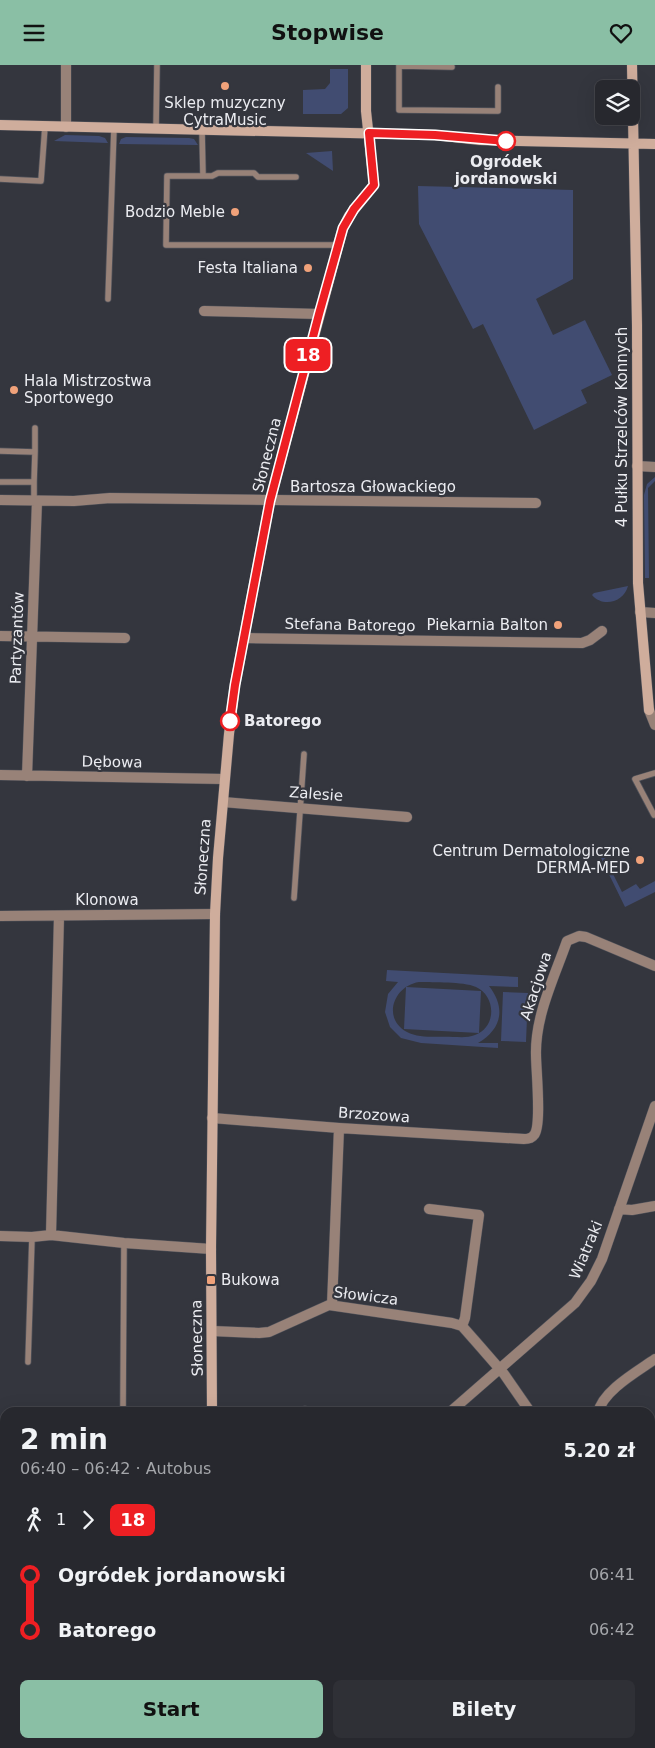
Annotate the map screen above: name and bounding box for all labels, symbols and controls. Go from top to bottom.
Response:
icon: menu [20,19,48,47]
icon: heart [607,19,635,47]
text: Stopwise [271,20,384,45]
marker: Sklep muzyczny CytraMusic [219,80,231,92]
map controls [595,80,640,125]
button: layers [595,80,640,125]
place label: Sklep muzyczny CytraMusic [164,94,286,129]
marker: Ogródek jordanowski [496,131,516,151]
place label: Ogródek jordanowski [454,153,557,188]
place label: Bodzio Meble [125,203,225,221]
marker: Bodzio Meble [229,206,241,218]
place label: Festa Italiana [198,259,298,277]
marker: Festa Italiana [302,262,314,274]
street label: 4 Pułku Strzelców Konnych [613,327,631,527]
line badge: 18 [286,339,330,371]
text: 18 [295,344,321,365]
place label: Hala Mistrzostwa Sportowego [24,372,152,407]
marker: Hala Mistrzostwa Sportowego [8,384,20,396]
street label: Słoneczna [249,416,285,494]
street label: Bartosza Głowackiego [290,478,456,496]
street label: Partyzantów [6,592,28,684]
street label: Stefana Batorego [284,615,416,635]
place label: Piekarnia Balton [427,616,548,634]
marker: Piekarnia Balton [552,619,564,631]
marker: Batorego [220,711,240,731]
place label: Batorego [244,712,322,730]
street label: Dębowa [81,752,143,772]
street label: Zalesie [288,783,344,805]
street label: Słoneczna [191,818,215,896]
place label: Centrum Dermatologiczne DERMA-MED [432,842,630,877]
marker: Centrum Dermatologiczne DERMA-MED [634,854,646,866]
street label: Klonowa [75,891,139,909]
street label: Akacjowa [516,949,556,1023]
street label: Brzozowa [337,1104,411,1126]
street label: Wiatraki [566,1218,606,1282]
place label: Bukowa [221,1271,280,1289]
marker: Bukowa [205,1274,217,1286]
street label: Słowicza [333,1283,399,1309]
street label: Słoneczna [187,1300,207,1376]
text: 2 min [20,1423,108,1456]
text: 5.20 zł [563,1439,635,1461]
text: 06:40 – 06:42 · Autobus [20,1459,211,1478]
icon: walk [20,1506,48,1534]
icon: forward [74,1506,102,1534]
text: 18 [120,1509,145,1530]
text: 1 [56,1510,66,1529]
text: Ogródek jordanowski [58,1564,286,1586]
text: 06:41 [589,1565,635,1584]
text: Batorego [58,1619,156,1641]
text: 06:42 [589,1620,635,1639]
button: Start [20,1680,323,1738]
button: Bilety [333,1680,635,1738]

